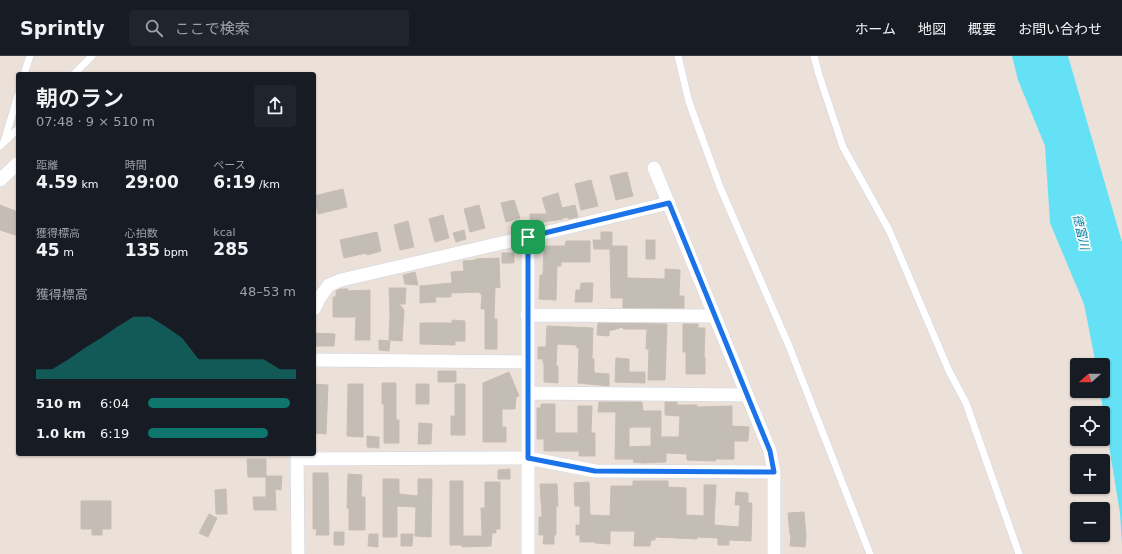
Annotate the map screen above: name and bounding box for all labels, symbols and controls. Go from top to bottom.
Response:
search box [129,10,409,46]
text: Sprintly [20,17,105,39]
icon: search [143,17,165,39]
text: ここで検索 [175,20,250,38]
text: ホーム [854,21,896,37]
text: 地図 [918,21,946,37]
text: 概要 [968,21,996,37]
text: お問い合わせ [1018,21,1102,37]
button: share [254,85,296,127]
text: 朝のラン [36,86,124,111]
text: 07:48 · 9 × 510 m [36,114,155,129]
text: 距離 [36,159,58,172]
text: 時間 [125,159,147,172]
text: ペース [213,159,246,172]
text: 4.59 [36,172,78,192]
text: 29:00 [125,172,179,192]
text: 6:19 [213,172,256,192]
text: km [78,178,99,191]
text: /km [256,178,280,191]
water label: 徳富川 [1070,213,1092,253]
pin [511,220,545,254]
text: kcal [213,226,236,239]
icon: arrive [517,226,539,248]
text: 獲得標高 [36,227,80,240]
text: 心拍数 [125,227,158,240]
text: 285 [213,239,249,259]
text: 45 [36,240,60,260]
text: 135 [125,240,160,260]
text: m [60,246,74,259]
text: bpm [160,246,188,259]
text: 48–53 m [240,284,296,299]
text: 獲得標高 [36,287,88,302]
north arrow [1070,358,1110,398]
map controls [1070,358,1110,542]
text: 510 m [36,396,81,411]
text: 6:04 [100,396,129,411]
button: locate [1070,406,1110,446]
text: 1.0 km [36,426,86,441]
text: 6:19 [100,426,129,441]
button: + [1070,454,1110,494]
button: − [1070,502,1110,542]

